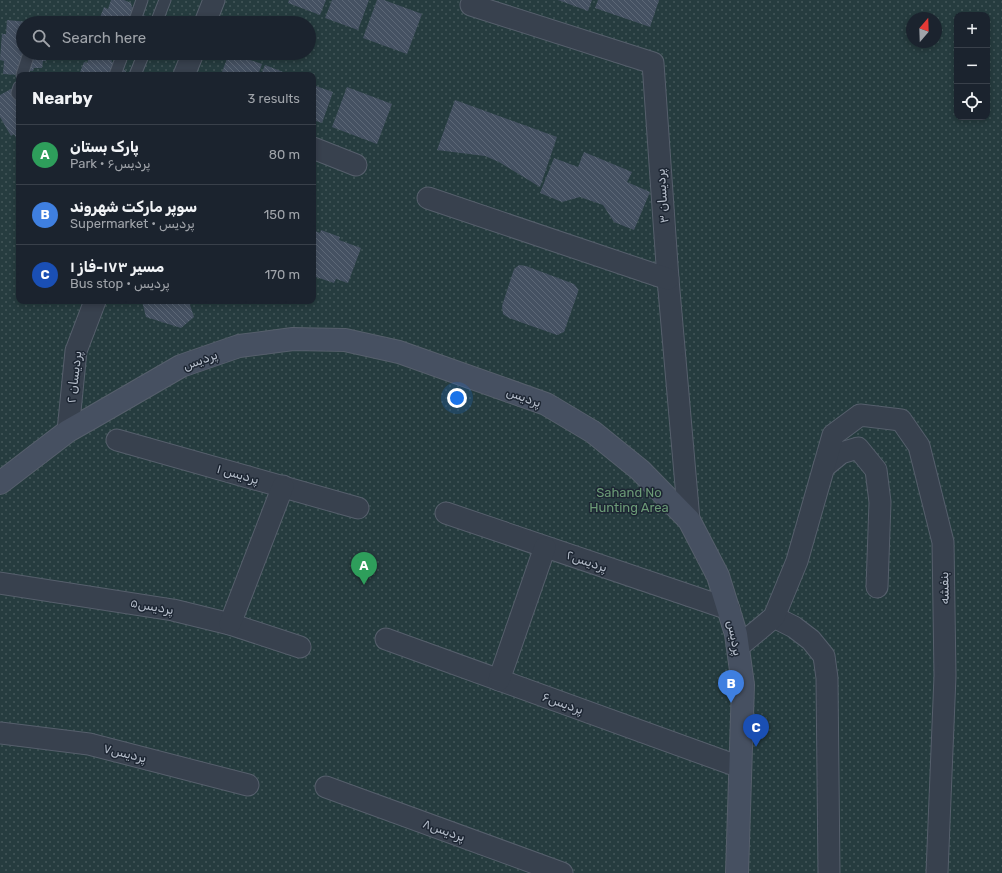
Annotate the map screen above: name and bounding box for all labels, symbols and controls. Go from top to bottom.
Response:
north arrow [906,12,942,48]
map controls [954,12,990,120]
button: + [954,12,990,48]
search box [16,16,316,60]
icon: search [30,27,52,49]
text: Search here [62,29,146,47]
button: − [954,48,990,84]
button: locate [954,84,990,120]
text: Nearby [32,88,93,108]
text: 3 results [248,91,300,106]
text: پارک بستان [70,138,139,156]
text: A [40,147,50,162]
text: 80 m [269,147,300,162]
text: Park · پردیس۶ [70,156,150,171]
street label: پردیسان ۳ [653,168,672,224]
text: سوپر مارکت شهروند [70,198,197,216]
text: B [40,207,50,222]
text: 150 m [264,207,300,222]
text: Supermarket · پردیس [70,216,195,231]
text: مسیر ۱۷۳-فاز ۱ [70,258,164,276]
text: C [40,267,50,282]
text: 170 m [265,267,300,282]
text: Bus stop · پردیس [70,276,170,291]
street label: پردیس [181,347,220,374]
street label: پردیسان ۲ [63,350,86,404]
street label: پردیس [504,384,543,411]
your location [447,388,467,408]
street label: پردیس ۱ [215,461,261,488]
park label: Sahand No Hunting Area [589,485,669,516]
street label: پردیس۲ [564,547,609,576]
pin: A [351,552,377,585]
street label: بنفشه [936,572,952,604]
street label: پردیس۵ [129,595,175,618]
street label: پردیس [723,619,746,657]
pin: B [718,670,744,703]
street label: پردیس۶ [540,689,586,718]
pin: C [743,714,769,747]
street label: پردیس۷ [102,740,148,767]
street label: پردیس۸ [420,815,467,846]

